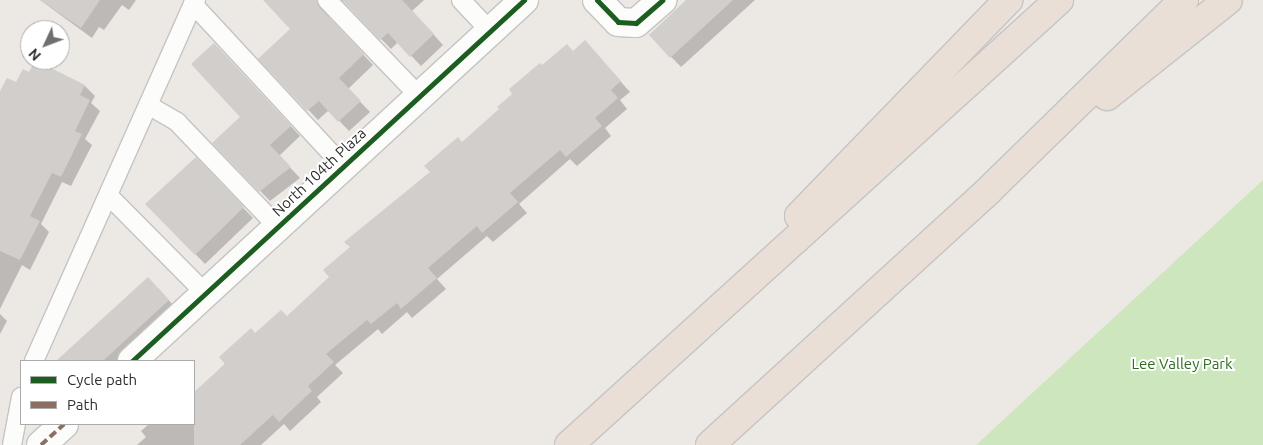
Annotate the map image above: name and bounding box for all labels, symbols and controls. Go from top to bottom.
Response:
north arrow [20,20,70,70]
text: N [25,45,44,64]
street label: North 104th Plaza [268,124,370,220]
park label: Lee Valley Park [1131,355,1233,373]
legend [20,360,195,425]
text: Cycle path [67,371,137,388]
text: Path [67,396,98,413]

